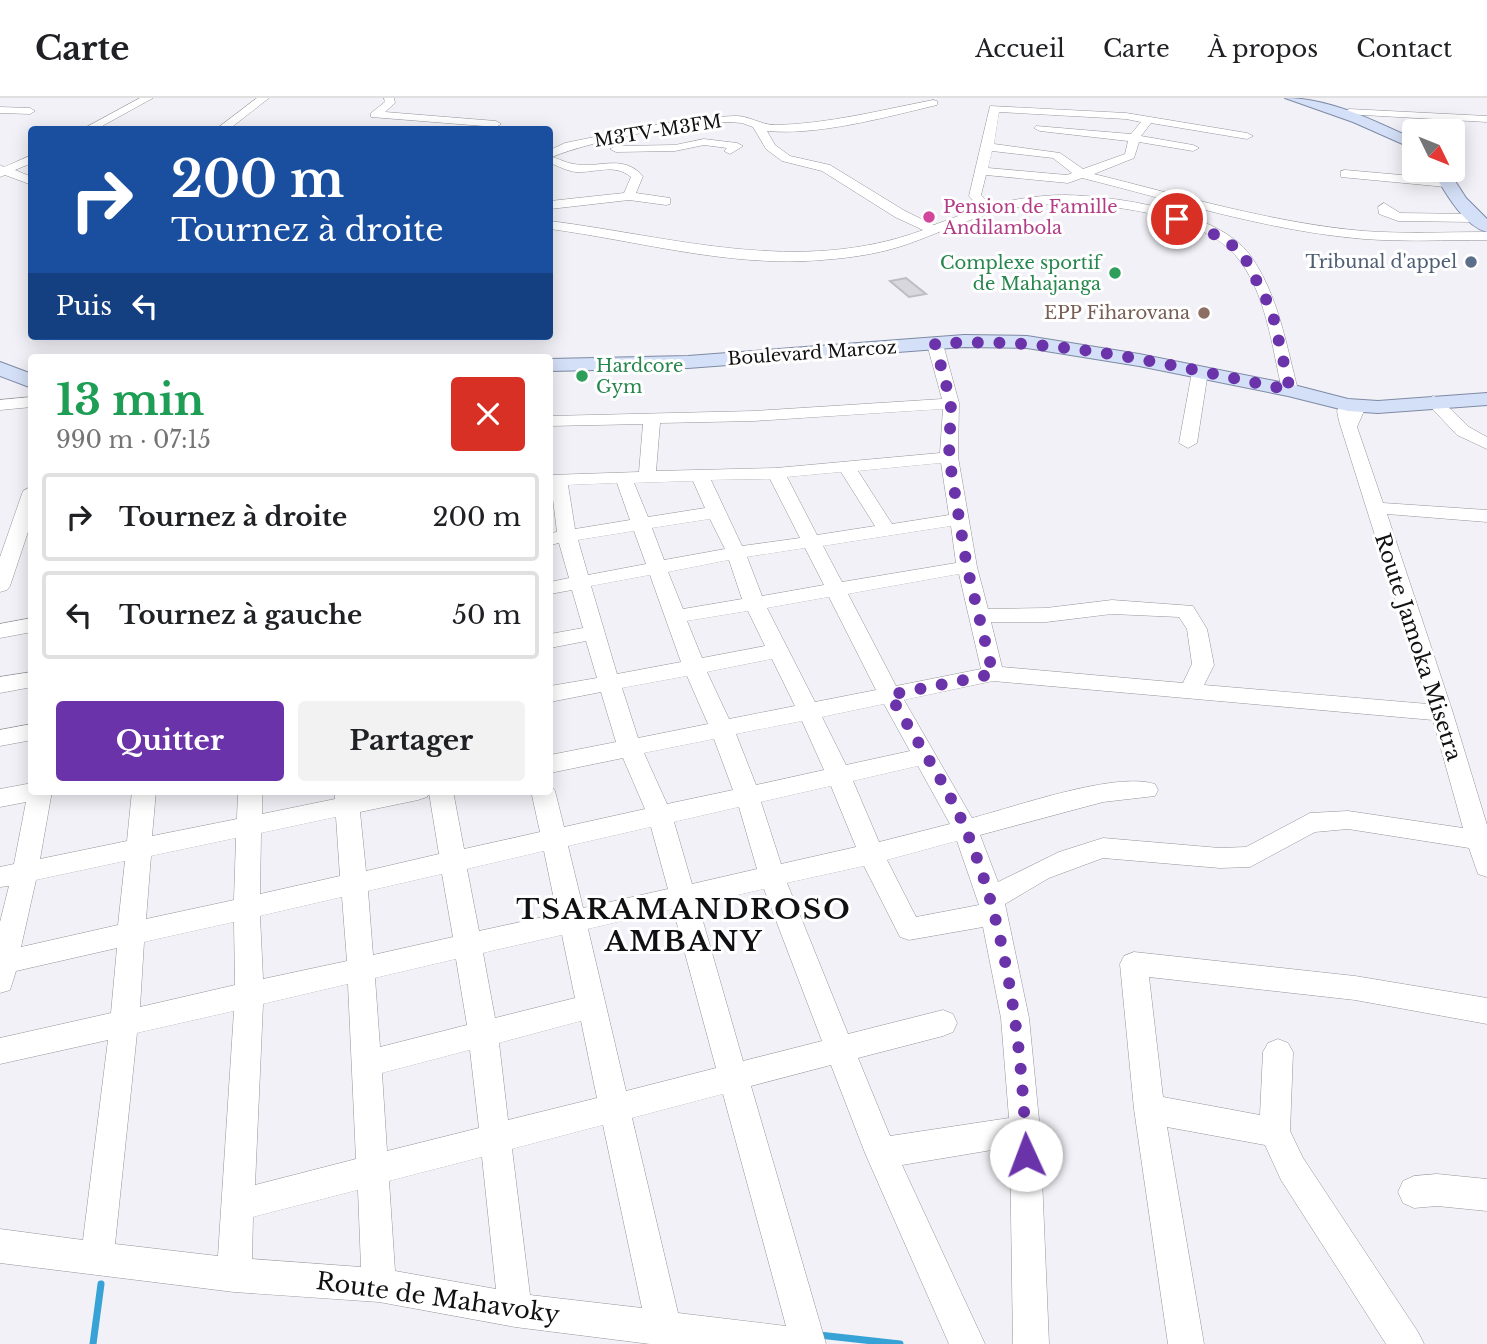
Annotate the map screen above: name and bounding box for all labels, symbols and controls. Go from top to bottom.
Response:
text: Carte [35,28,129,69]
text: Accueil [975,34,1065,63]
text: Carte [1103,34,1170,63]
text: À propos [1208,34,1318,63]
text: Contact [1356,34,1452,63]
street label: M3TV-M3FM [593,110,723,152]
north arrow [1402,119,1465,182]
map controls [1402,119,1465,182]
text: 200 m [171,149,344,210]
icon: right [56,154,147,245]
pin [1147,189,1207,249]
place label: Pension de Famille Andilambola [942,196,1118,239]
icon: arrive [1158,200,1196,238]
marker: Pension de Famille Andilambola [921,209,937,225]
text: Tournez à droite [171,210,444,250]
place label: Tribunal d'appel [1306,251,1457,273]
place label: Complexe sportif de Mahajanga [940,252,1104,295]
marker: Tribunal d'appel [1463,254,1479,270]
marker: Complexe sportif de Mahajanga [1107,265,1123,281]
icon: left [126,287,164,325]
text: Puis [56,290,112,322]
place label: EPP Fiharovana [1044,302,1190,324]
marker: EPP Fiharovana [1196,305,1212,321]
street label: Boulevard Marcoz [727,336,897,370]
place label: Hardcore Gym [596,355,683,398]
marker: Hardcore Gym [574,368,590,384]
text: 13 min [56,374,204,426]
button: close [451,377,525,451]
text: 990 m · 07:15 [56,426,211,454]
icon: right [60,498,98,536]
text: Tournez à droite [119,501,347,533]
text: 200 m [432,501,521,533]
street label: Route Jamoka Misetra [1369,530,1467,764]
icon: left [60,596,98,634]
text: Tournez à gauche [119,599,362,631]
text: 50 m [452,599,521,631]
button: Quitter [56,701,284,781]
button: Partager [298,701,525,781]
district label: TSARAMANDROSO AMBANY [516,892,852,959]
position arrow [989,1118,1063,1192]
street label: Route de Mahavoky [314,1266,562,1329]

